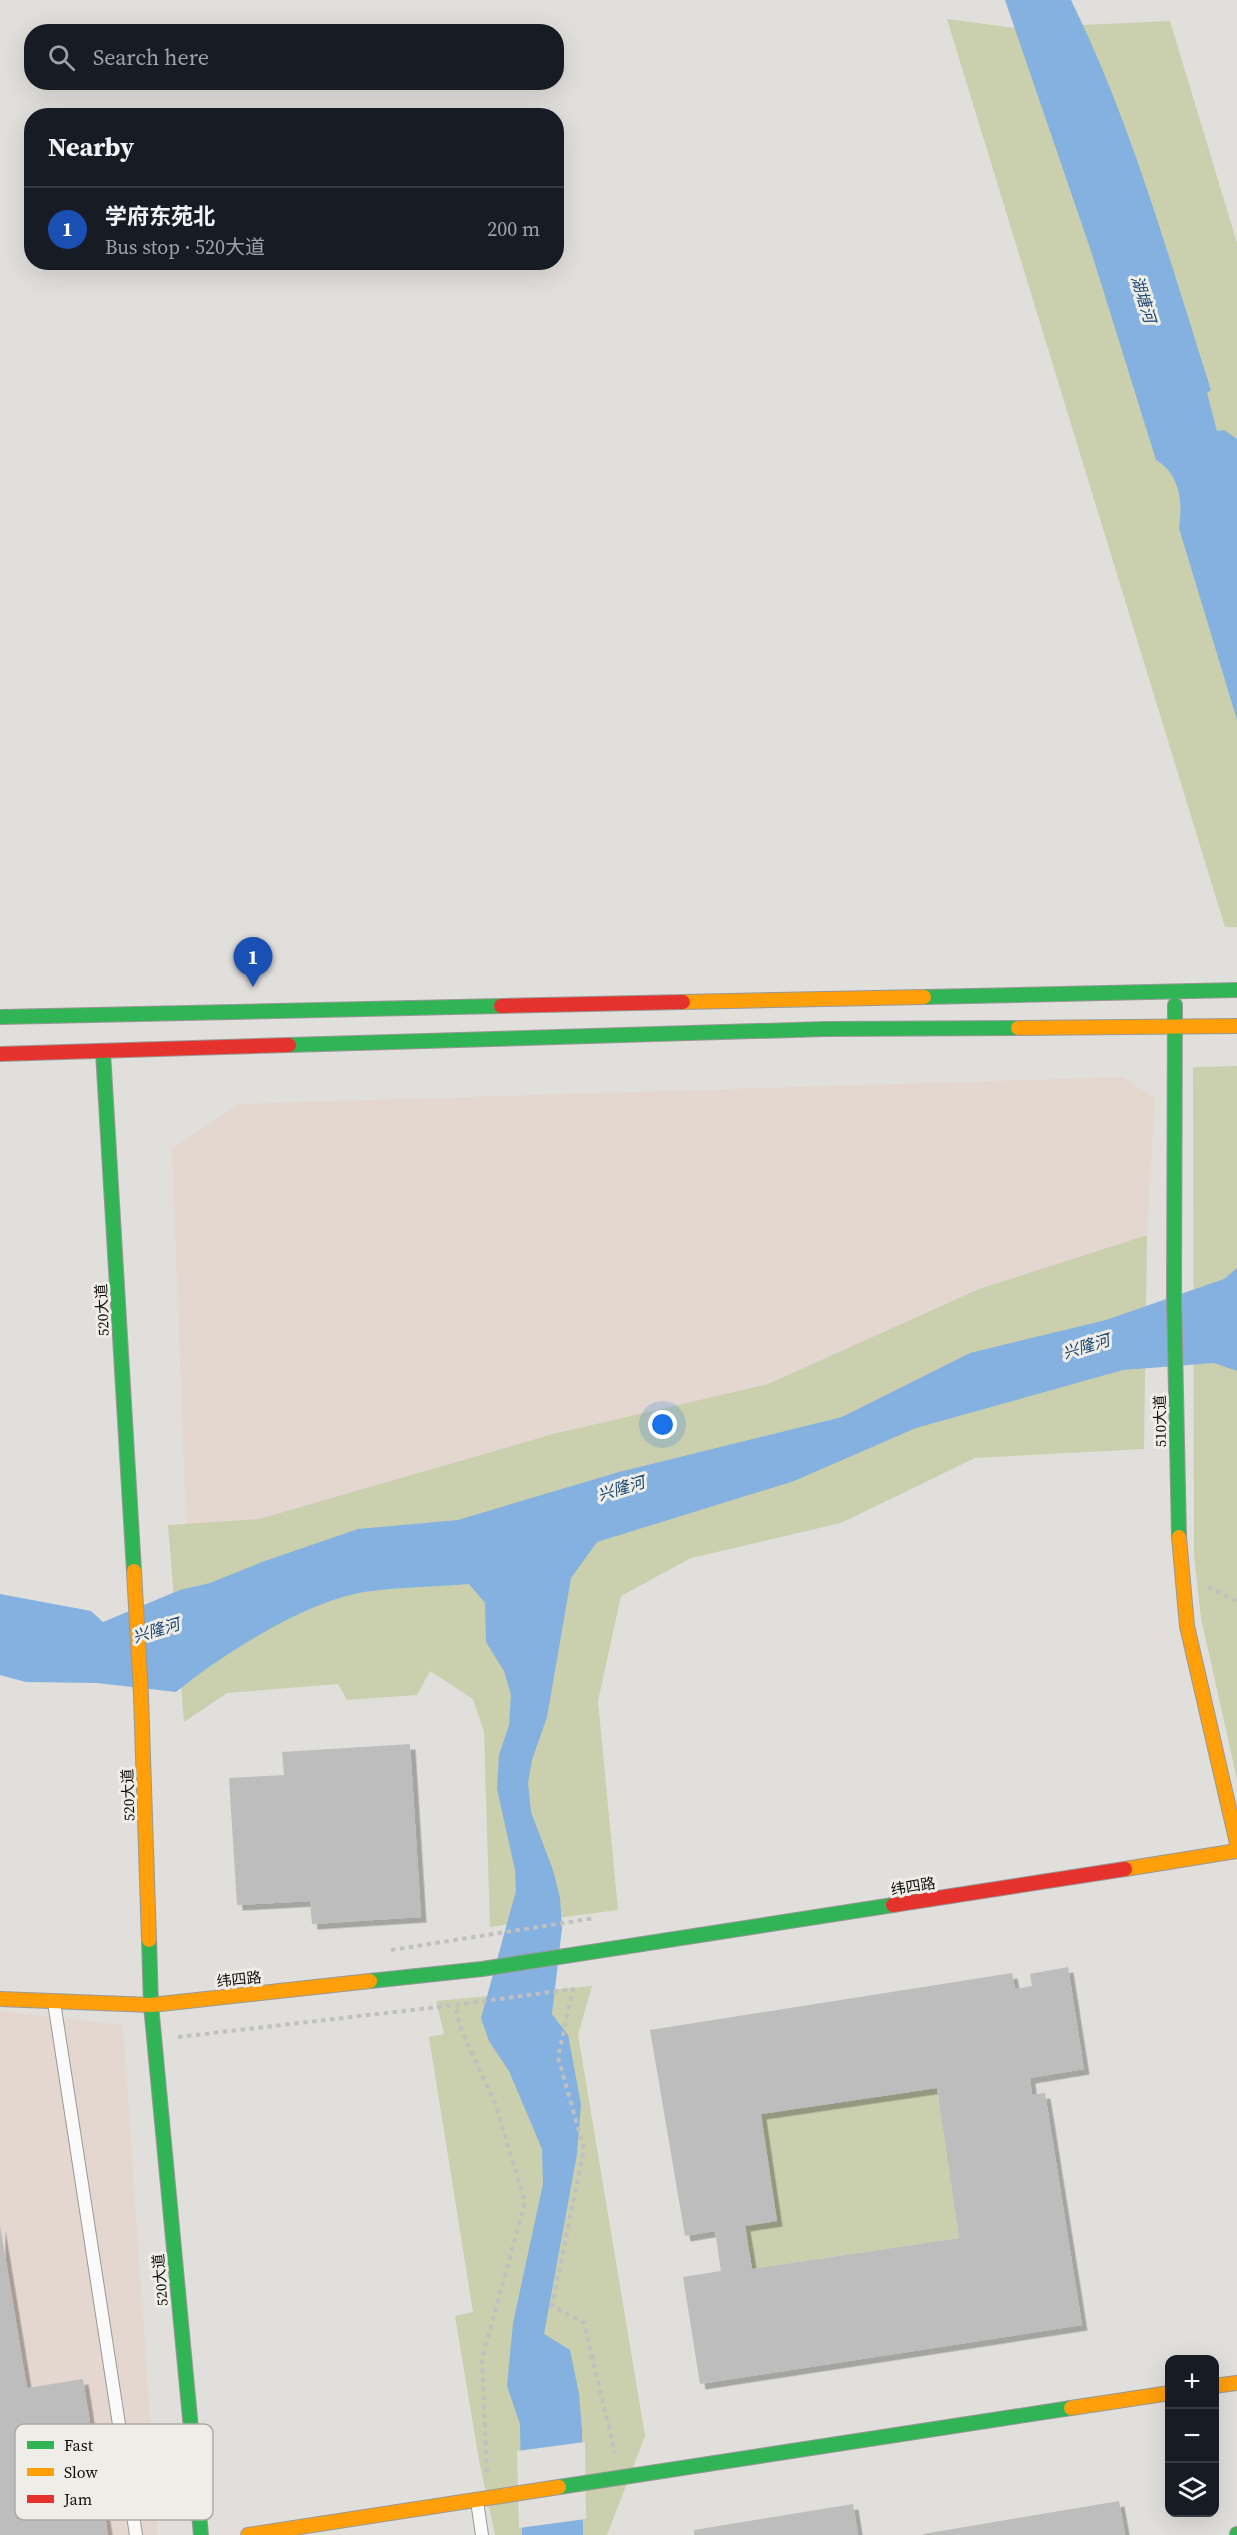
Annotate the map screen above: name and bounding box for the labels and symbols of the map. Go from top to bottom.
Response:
water label: 湖塘河 [1126,273,1162,328]
pin: 1 [234,938,272,987]
street label: 520大道 [90,1283,114,1337]
water label: 兴隆河 [1060,1328,1115,1364]
street label: 510大道 [1149,1395,1171,1447]
your location [648,1410,677,1439]
water label: 兴隆河 [595,1470,650,1506]
water label: 兴隆河 [130,1612,185,1648]
street label: 520大道 [117,1768,139,1822]
street label: 纬四路 [889,1872,937,1900]
street label: 纬四路 [216,1966,262,1992]
street label: 520大道 [147,2253,173,2307]
legend [15,2424,213,2520]
text: Fast [64,2434,94,2456]
text: Slow [64,2461,99,2483]
text: Jam [63,2488,92,2510]

